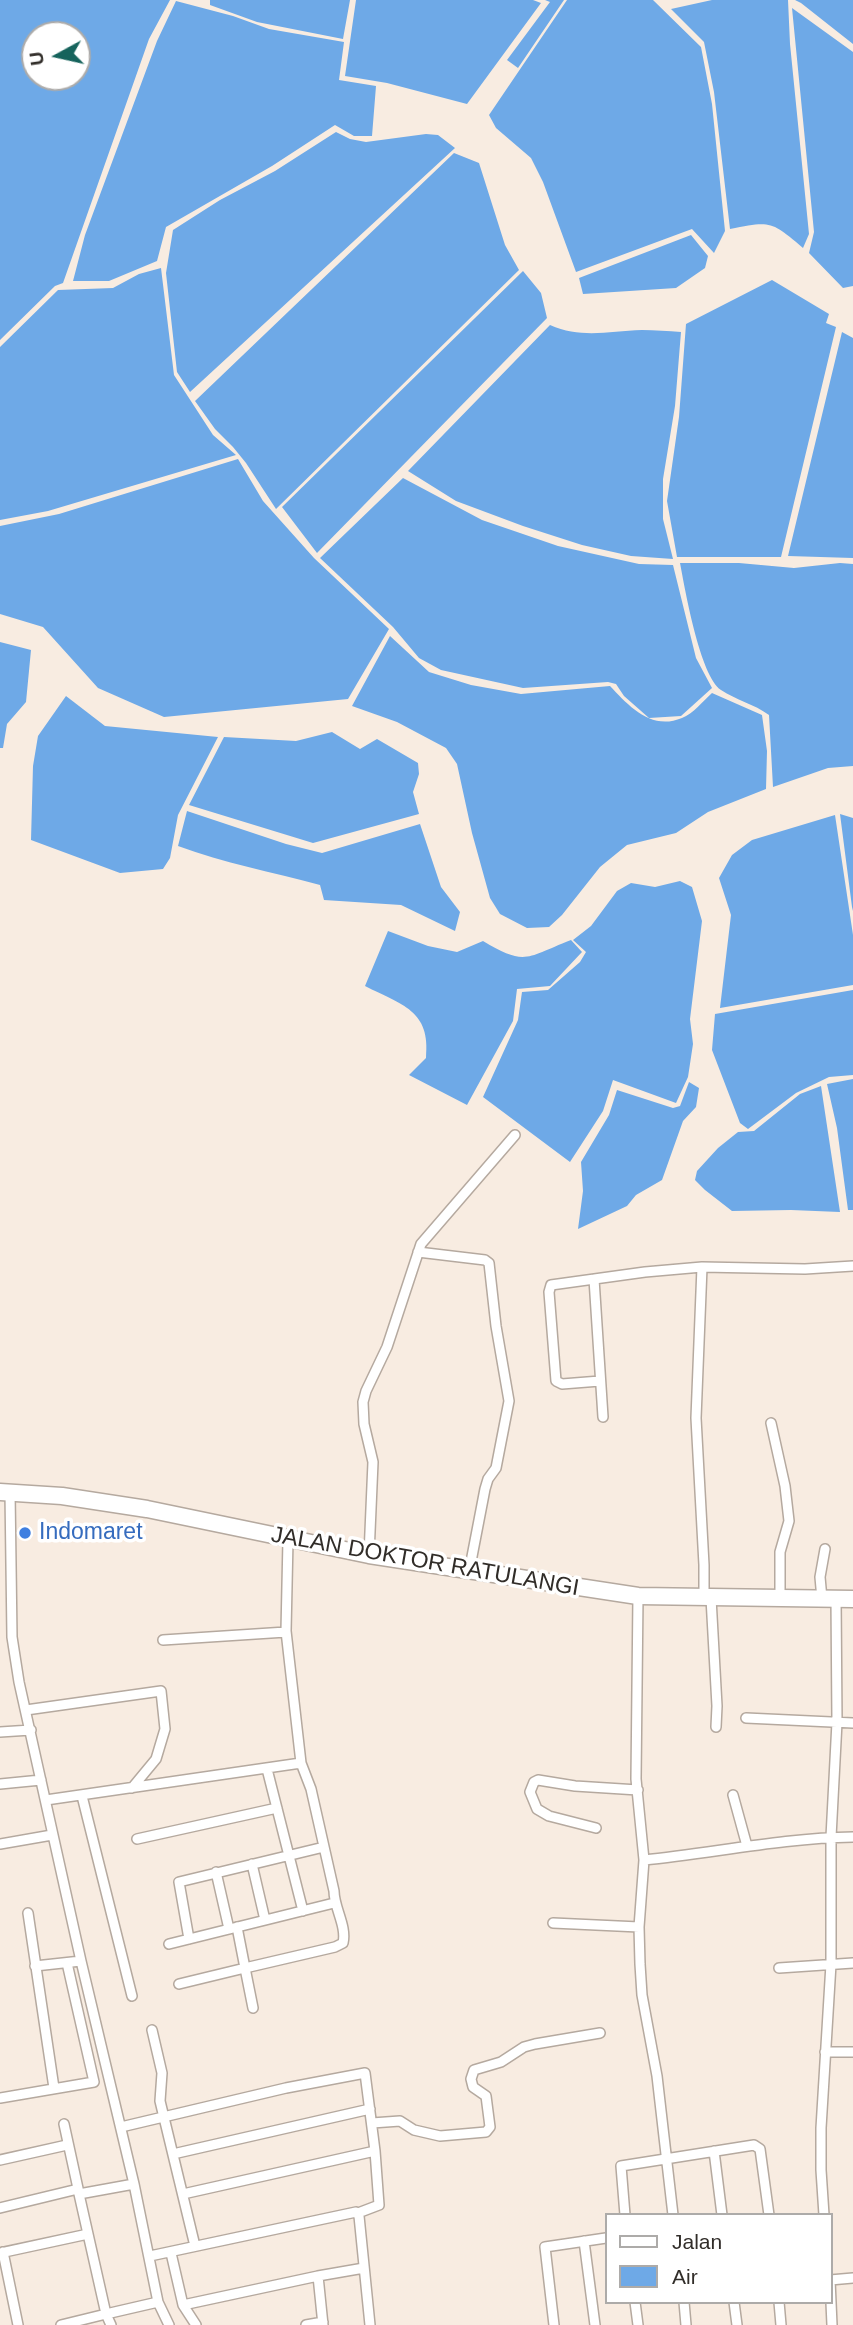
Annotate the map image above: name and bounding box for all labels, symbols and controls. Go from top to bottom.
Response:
north arrow [21,21,91,91]
text: U [25,50,48,67]
place label: Indomaret [39,1519,143,1547]
street label: JALAN DOKTOR RATULANGI [269,1521,581,1603]
marker: Indomaret [17,1525,33,1541]
legend [604,2213,832,2304]
text: Jalan [672,2230,722,2253]
text: Air [672,2265,698,2288]

